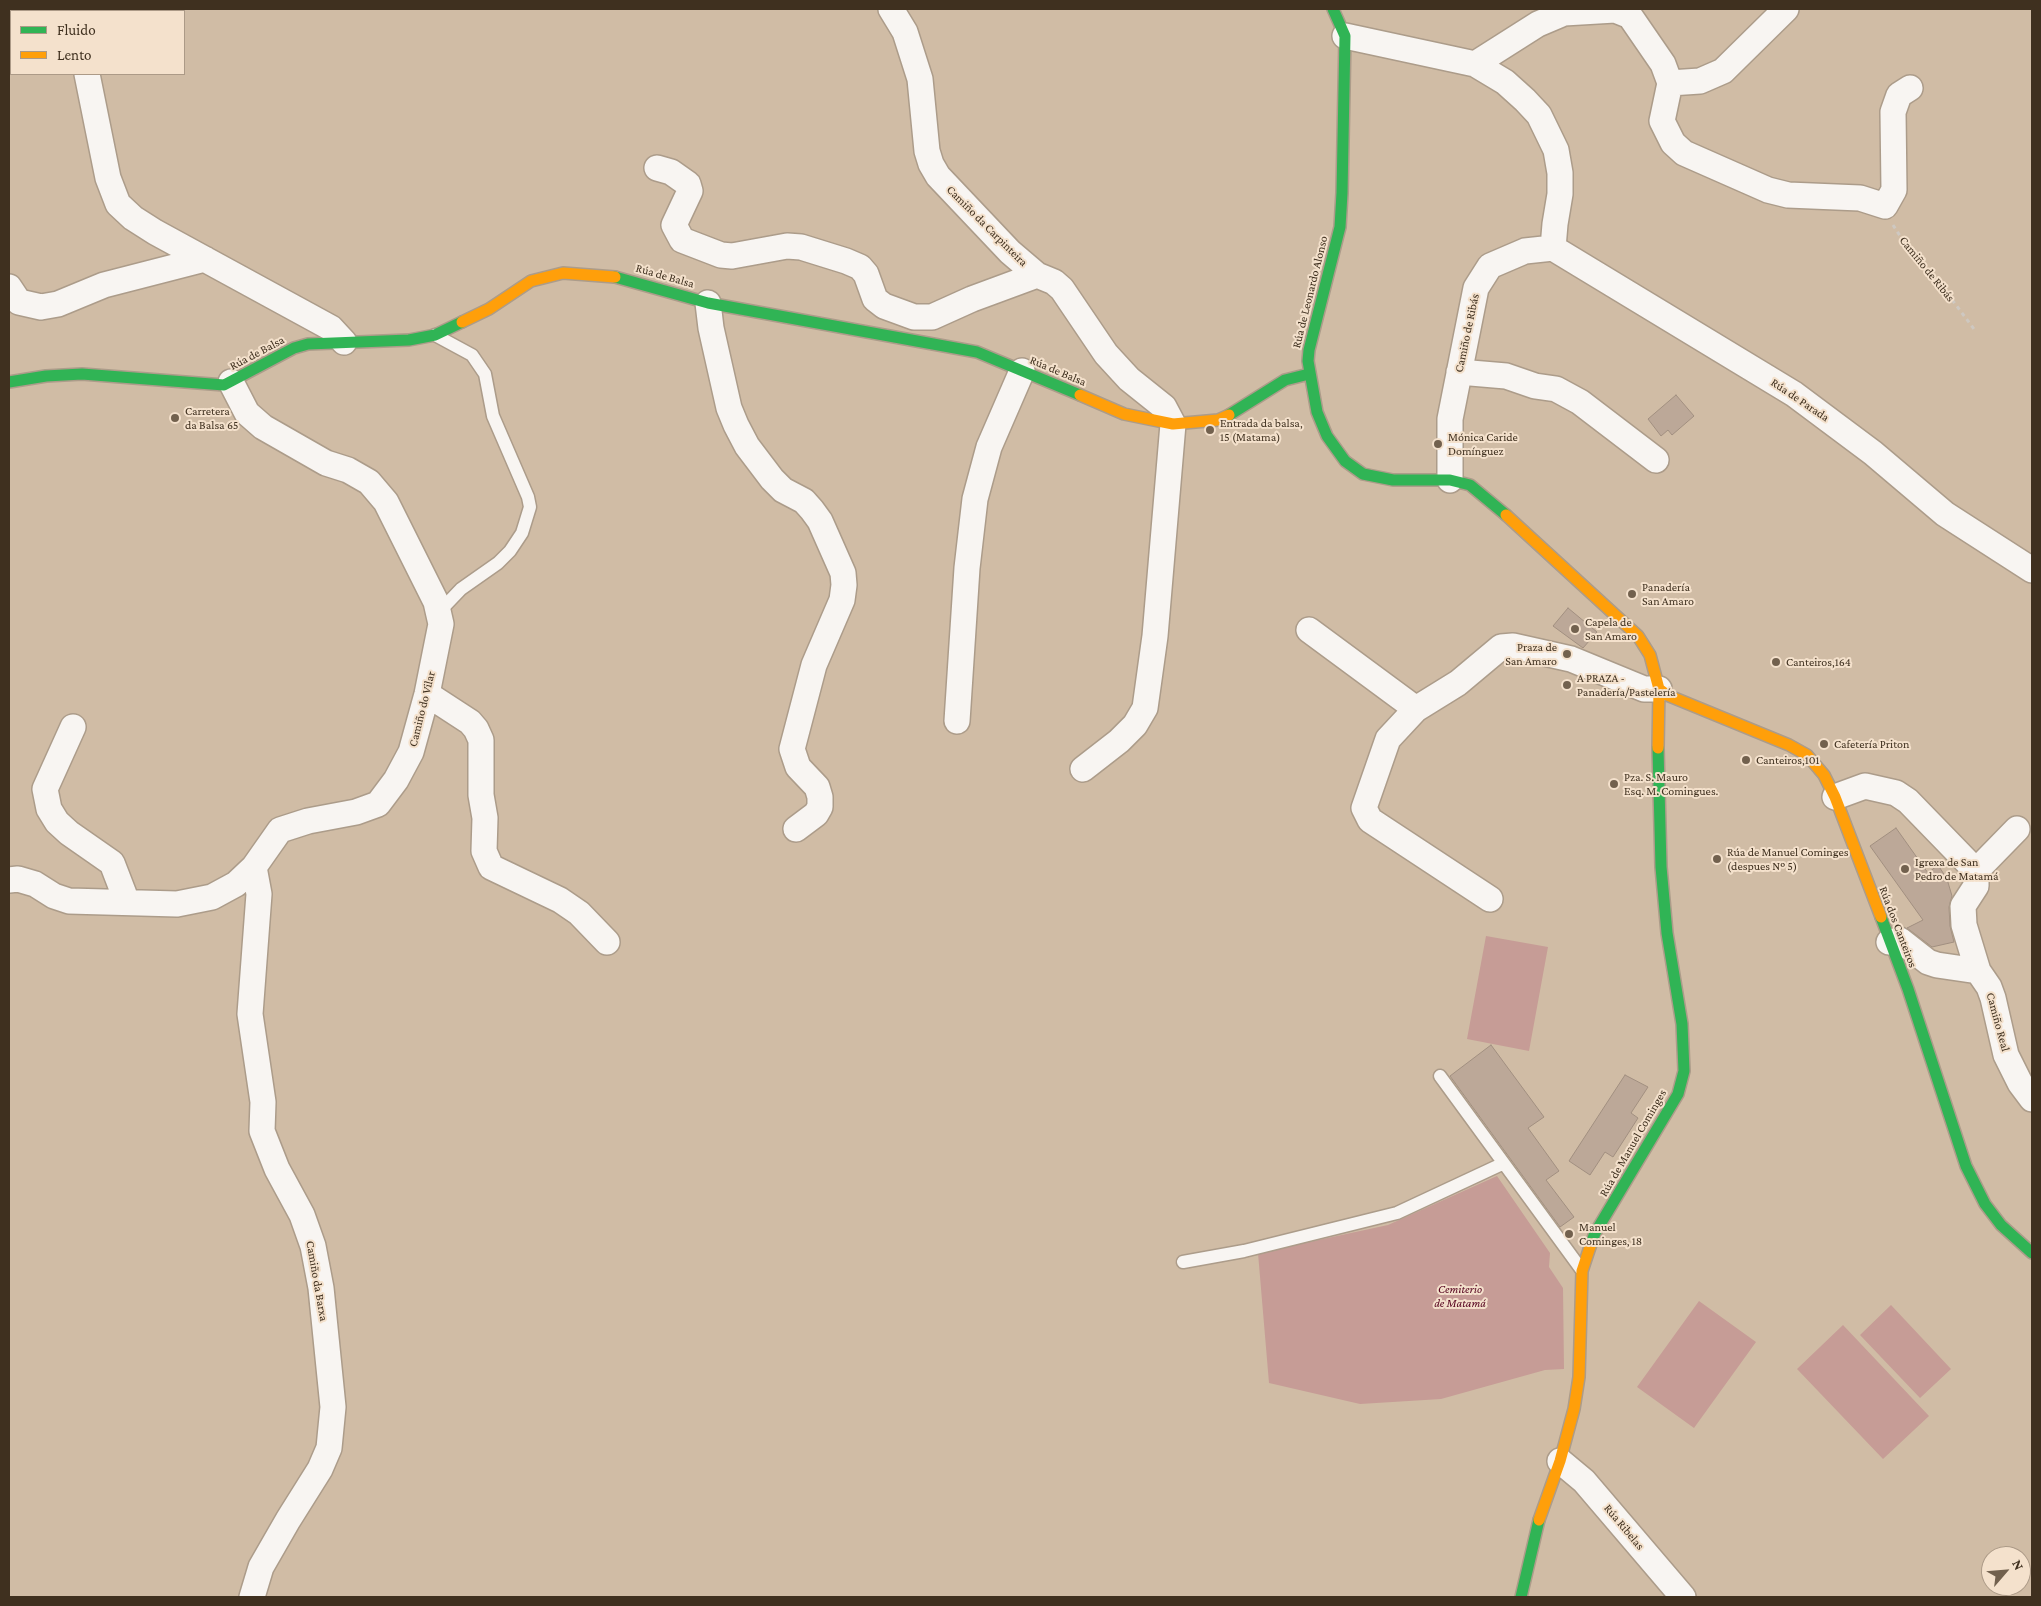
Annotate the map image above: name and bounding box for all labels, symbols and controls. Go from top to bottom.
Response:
legend [10,10,185,75]
text: Fluido [57,22,96,38]
text: Lento [57,47,91,63]
street label: Camiño da Carpinteira [943,182,1031,270]
street label: Camiño de Ribás [1896,233,1958,305]
street label: Rúa de Leonardo Alonso [1289,234,1331,350]
street label: Rúa de Balsa [634,261,696,291]
street label: Camiño de Ribás [1452,292,1482,374]
street label: Rúa de Balsa [227,333,287,373]
street label: Rúa de Balsa [1028,353,1088,389]
street label: Rúa de Parada [1768,375,1832,425]
place label: Carretera da Balsa 65 [185,404,238,432]
marker: Carretera da Balsa 65 [169,412,181,424]
place label: Entrada da balsa, 15 (Matama) [1220,416,1303,444]
marker: Entrada da balsa, 15 (Matama) [1204,424,1216,436]
place label: Mónica Caride Domínguez [1448,430,1518,458]
marker: Mónica Caride Domínguez [1432,438,1444,450]
place label: Panadería San Amaro [1642,580,1694,608]
marker: Panadería San Amaro [1626,588,1638,600]
place label: Capela de San Amaro [1585,615,1637,643]
marker: Capela de San Amaro [1569,623,1581,635]
place label: Praza de San Amaro [1505,640,1557,668]
marker: Praza de San Amaro [1561,648,1573,660]
place label: Canteiros,164 [1786,655,1851,669]
marker: Canteiros,164 [1770,656,1782,668]
street label: Camiño do Vilar [406,670,438,748]
place label: A PRAZA - Panadería/Pastelería [1577,671,1676,699]
marker: A PRAZA - Panadería/Pastelería [1561,679,1573,691]
place label: Cafetería Priton [1834,737,1909,751]
marker: Cafetería Priton [1818,738,1830,750]
place label: Canteiros,101 [1756,753,1819,767]
marker: Canteiros,101 [1740,754,1752,766]
place label: Pza. S. Mauro Esq. M. Comingues. [1624,770,1718,798]
marker: Pza. S. Mauro Esq. M. Comingues. [1608,778,1620,790]
place label: Rúa de Manuel Cominges (despues Nº 5) [1727,845,1848,873]
marker: Rúa de Manuel Cominges (despues Nº 5) [1711,853,1723,865]
place label: Igrexa de San Pedro de Matamá [1915,855,1999,883]
marker: Igrexa de San Pedro de Matamá [1899,863,1911,875]
street label: Rúa dos Canteiros [1876,884,1920,970]
street label: Camiño Real [1983,991,2013,1053]
street label: Rúa de Manuel Cominges [1596,1087,1670,1199]
place label: Manuel Cominges, 18 [1579,1220,1642,1248]
marker: Manuel Cominges, 18 [1563,1228,1575,1240]
street label: Camiño da Barxa [303,1240,331,1322]
park label: Cemiterio de Matamá [1434,1282,1486,1310]
street label: Rúa Ribelas [1601,1501,1647,1553]
north arrow [1981,1546,2031,1596]
text: N [2009,1557,2028,1573]

